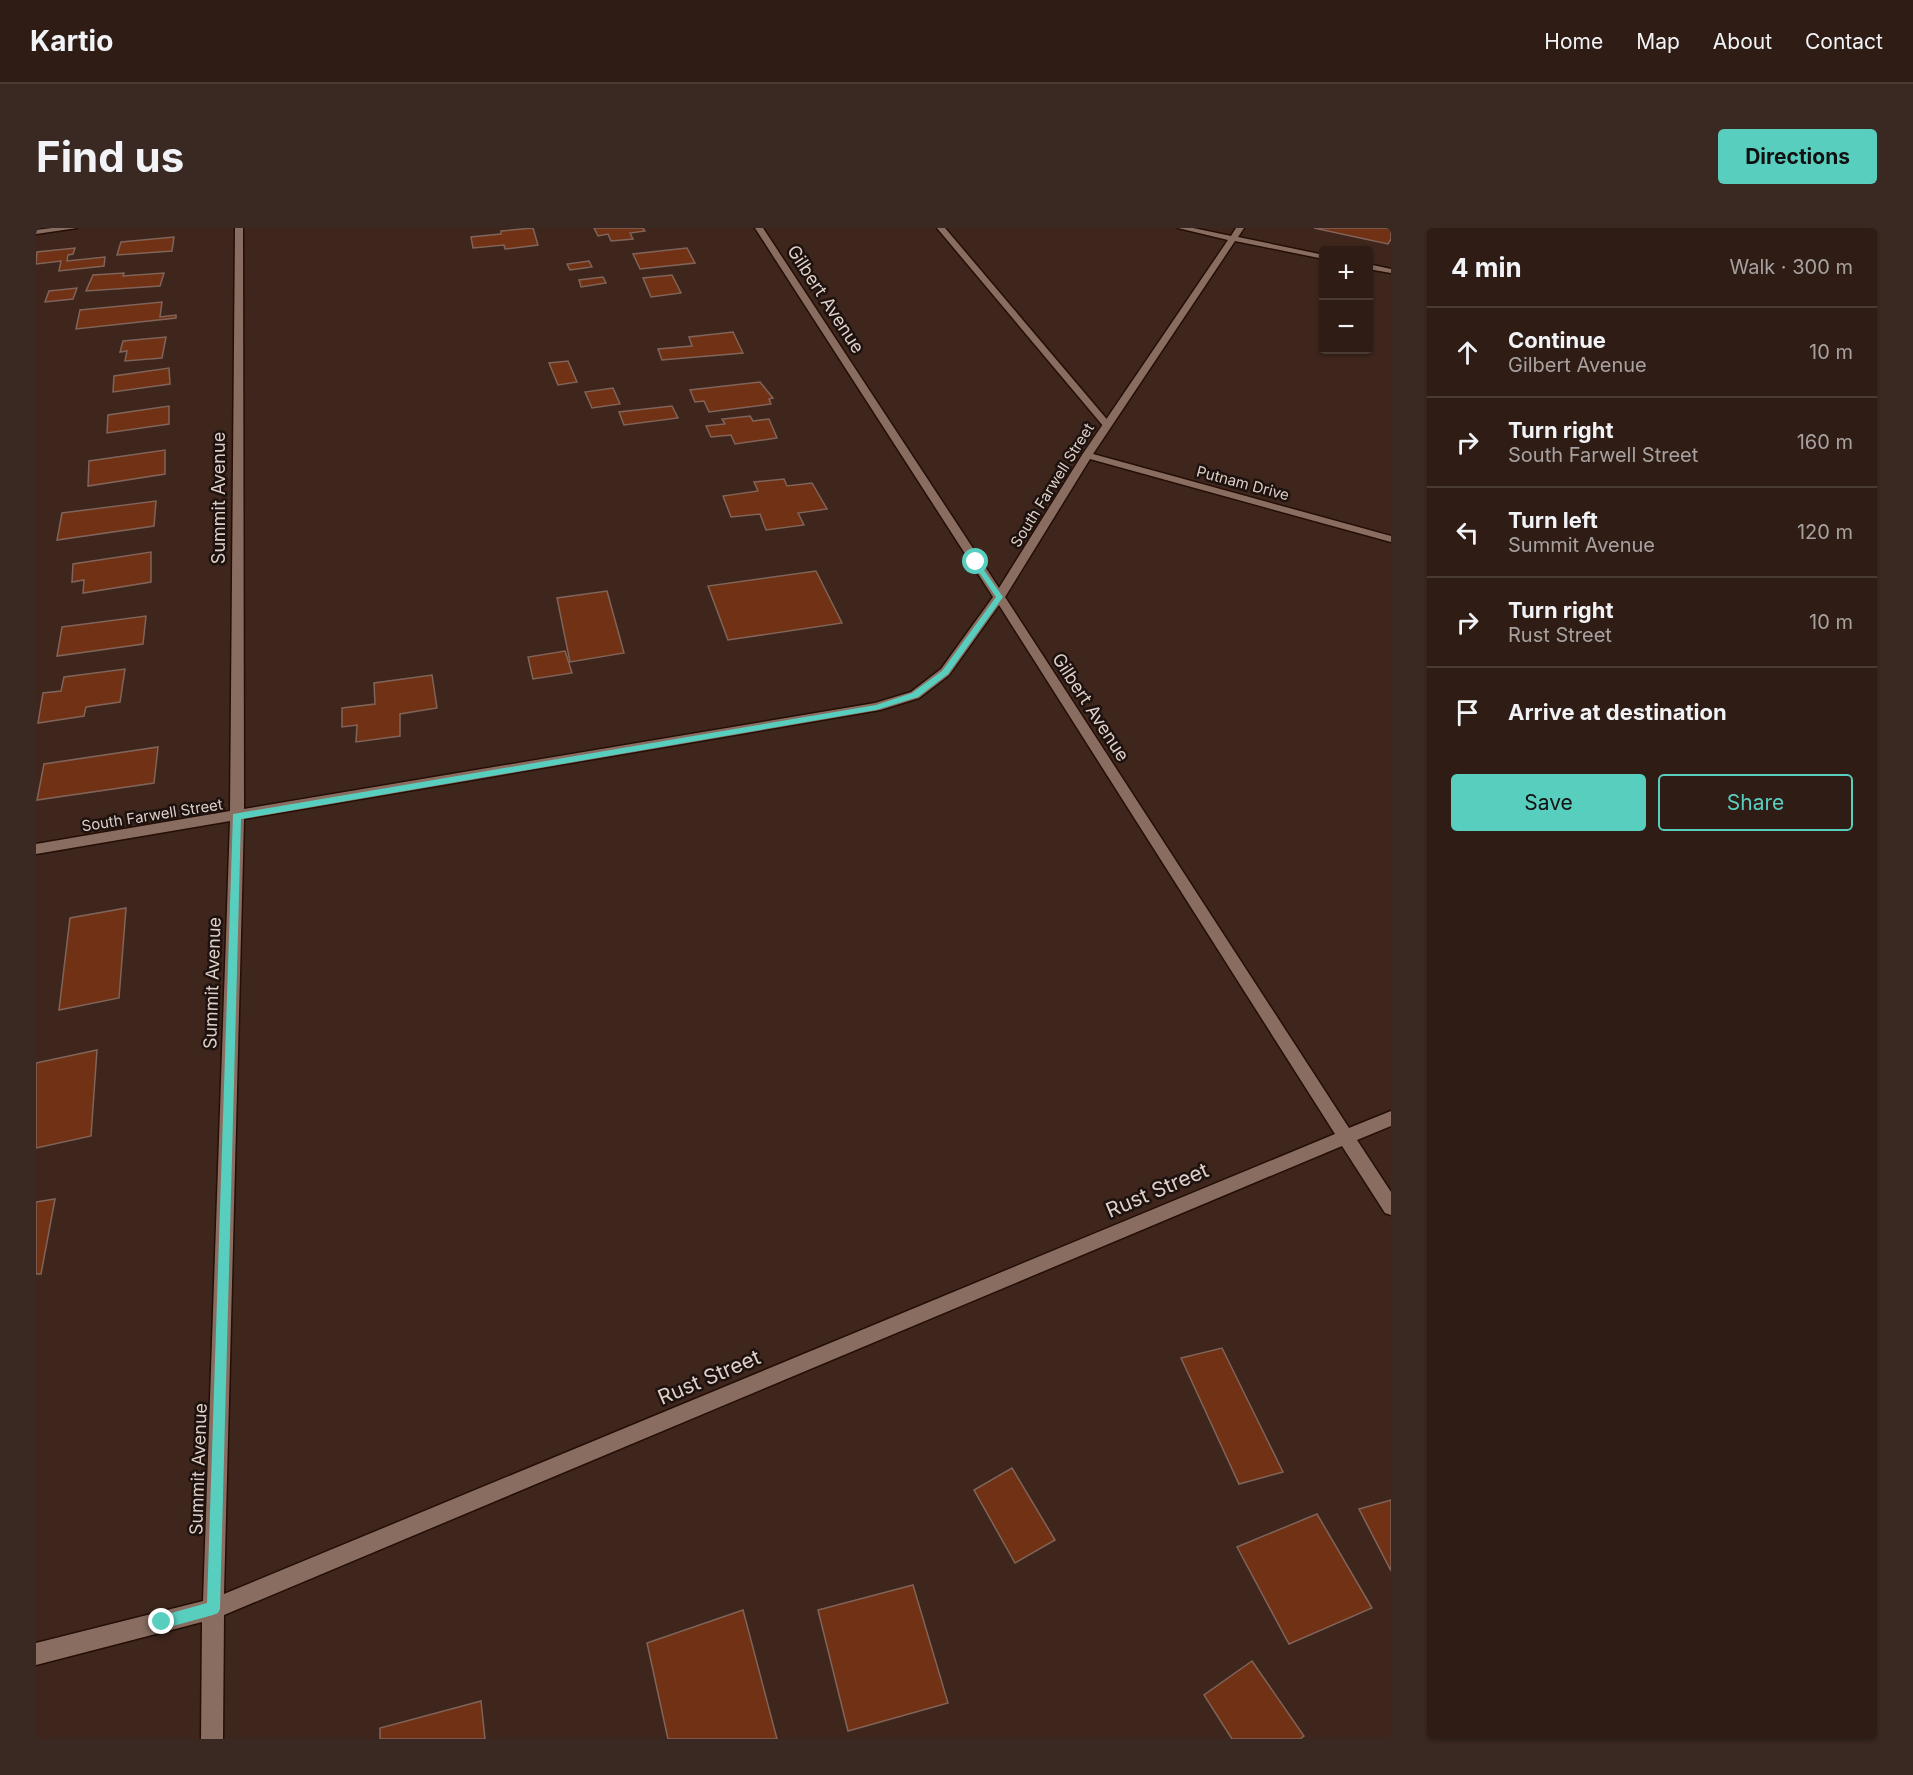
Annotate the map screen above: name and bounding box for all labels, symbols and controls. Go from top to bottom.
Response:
text: Kartio [30,24,113,58]
text: Home [1544,29,1603,54]
text: Map [1636,29,1680,54]
text: About [1713,29,1772,54]
text: Contact [1805,29,1883,54]
button: Directions [1718,129,1877,184]
text: Find us [36,131,184,182]
street label: Gilbert Avenue [783,241,869,357]
map controls [1319,246,1373,354]
button: + [1319,246,1373,300]
text: 4 min [1451,252,1522,283]
text: Walk · 300 m [1730,255,1853,279]
button: − [1319,300,1373,354]
text: Continue [1508,327,1606,353]
icon: ahead [1451,336,1484,369]
text: 10 m [1809,340,1853,364]
text: Gilbert Avenue [1508,353,1647,377]
text: Turn right [1508,417,1614,443]
street label: South Farwell Street [1006,419,1098,551]
icon: right [1451,426,1484,459]
text: 160 m [1797,430,1853,454]
street label: Summit Avenue [208,432,229,564]
text: South Farwell Street [1508,443,1698,467]
street label: Putnam Drive [1195,461,1291,505]
text: Turn left [1508,507,1598,533]
icon: left [1451,516,1484,549]
text: 120 m [1797,520,1853,544]
text: Summit Avenue [1508,533,1655,557]
route start [962,548,988,574]
text: Turn right [1508,597,1614,623]
icon: right [1451,606,1484,639]
text: 10 m [1809,610,1853,634]
text: Rust Street [1508,623,1612,647]
street label: Gilbert Avenue [1048,649,1134,765]
icon: arrive [1451,696,1484,729]
text: Arrive at destination [1508,699,1727,725]
button: Save [1451,774,1646,831]
button: Share [1658,774,1853,831]
street label: South Farwell Street [80,794,224,836]
street label: Summit Avenue [199,917,225,1049]
street label: Rust Street [1102,1157,1212,1223]
street label: Rust Street [654,1344,764,1410]
street label: Summit Avenue [185,1403,211,1535]
route end [148,1608,174,1634]

